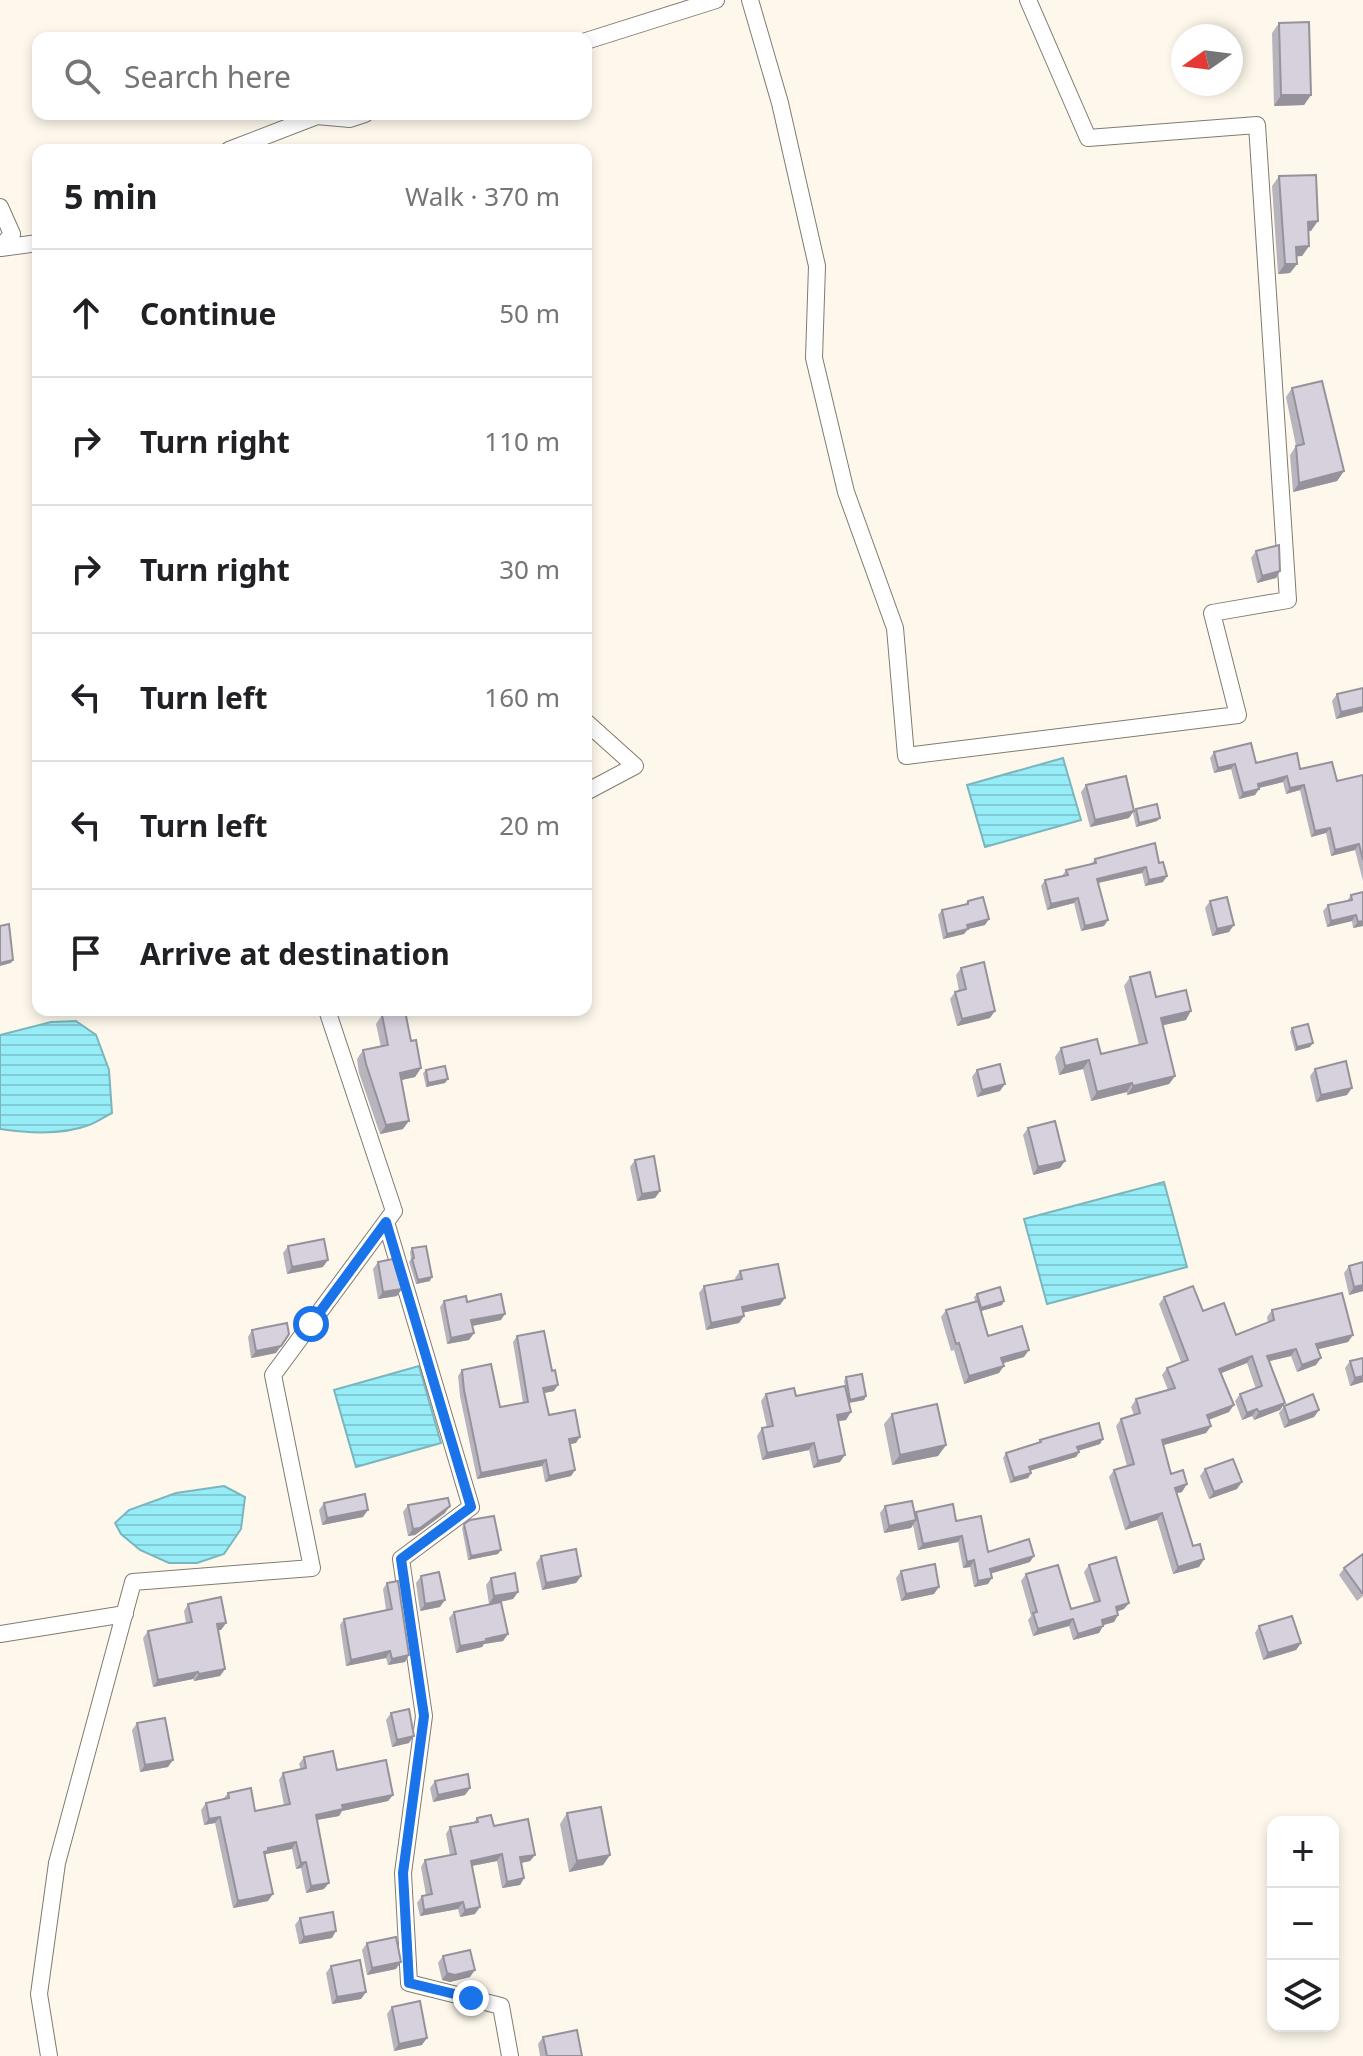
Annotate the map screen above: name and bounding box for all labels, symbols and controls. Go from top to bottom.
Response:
north arrow [1171,24,1243,96]
search box [32,32,592,120]
icon: search [60,54,104,98]
text: Search here [124,56,291,97]
text: 5 min [64,173,158,219]
text: Walk · 370 m [405,178,560,214]
icon: ahead [64,291,108,335]
text: Continue [140,293,276,334]
text: 50 m [499,295,560,331]
icon: right [64,419,108,463]
text: Turn right [140,421,290,462]
text: 110 m [484,423,560,459]
icon: right [64,547,108,591]
text: Turn right [140,549,290,590]
text: 30 m [499,551,560,587]
icon: left [64,675,108,719]
text: Turn left [140,677,268,718]
text: 160 m [484,679,560,715]
icon: left [64,803,108,847]
text: Turn left [140,805,268,846]
text: 20 m [499,807,560,843]
icon: arrive [64,931,108,975]
text: Arrive at destination [140,933,450,974]
route start [293,1306,329,1342]
map controls [1267,1816,1339,2032]
button: + [1267,1816,1339,1888]
button: − [1267,1888,1339,1960]
button: layers [1267,1960,1339,2032]
route end [453,1980,489,2016]

